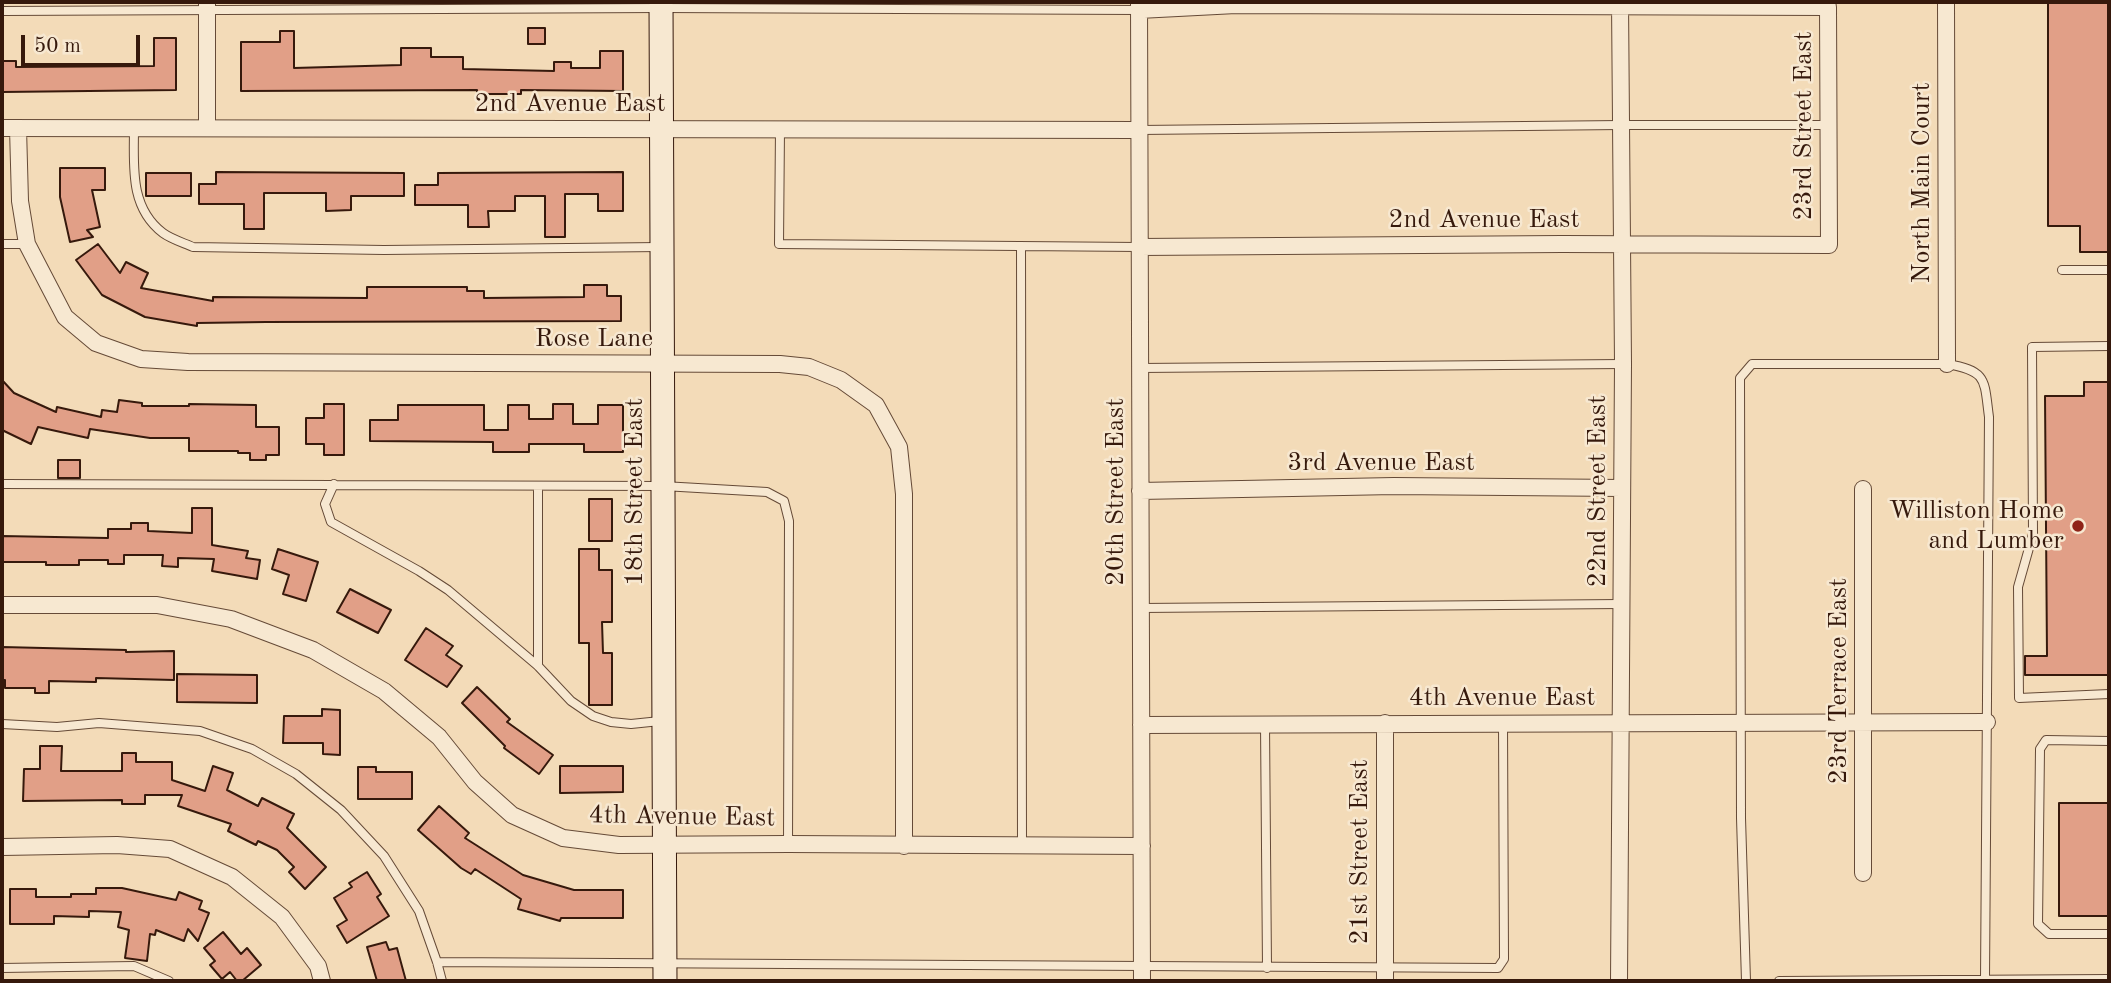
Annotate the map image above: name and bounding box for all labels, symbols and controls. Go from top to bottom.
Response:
scale bar [24,21,144,65]
street label: 23rd Street East [1788,31,1820,221]
text: 50 m [34,36,81,57]
street label: North Main Court [1906,82,1938,284]
street label: 2nd Avenue East [475,88,665,120]
street label: 2nd Avenue East [1389,204,1579,236]
street label: Rose Lane [535,323,653,355]
street label: 22nd Street East [1582,395,1614,587]
street label: 18th Street East [619,398,651,586]
street label: 20th Street East [1100,398,1132,586]
street label: 3rd Avenue East [1287,447,1475,479]
place label: Williston Home and Lumber [1889,495,2064,556]
marker: Williston Home and Lumber [2070,518,2086,534]
street label: 23rd Terrace East [1823,578,1855,784]
street label: 4th Avenue East [1409,682,1595,714]
street label: 21st Street East [1344,759,1376,945]
street label: 4th Avenue East [588,800,776,834]

